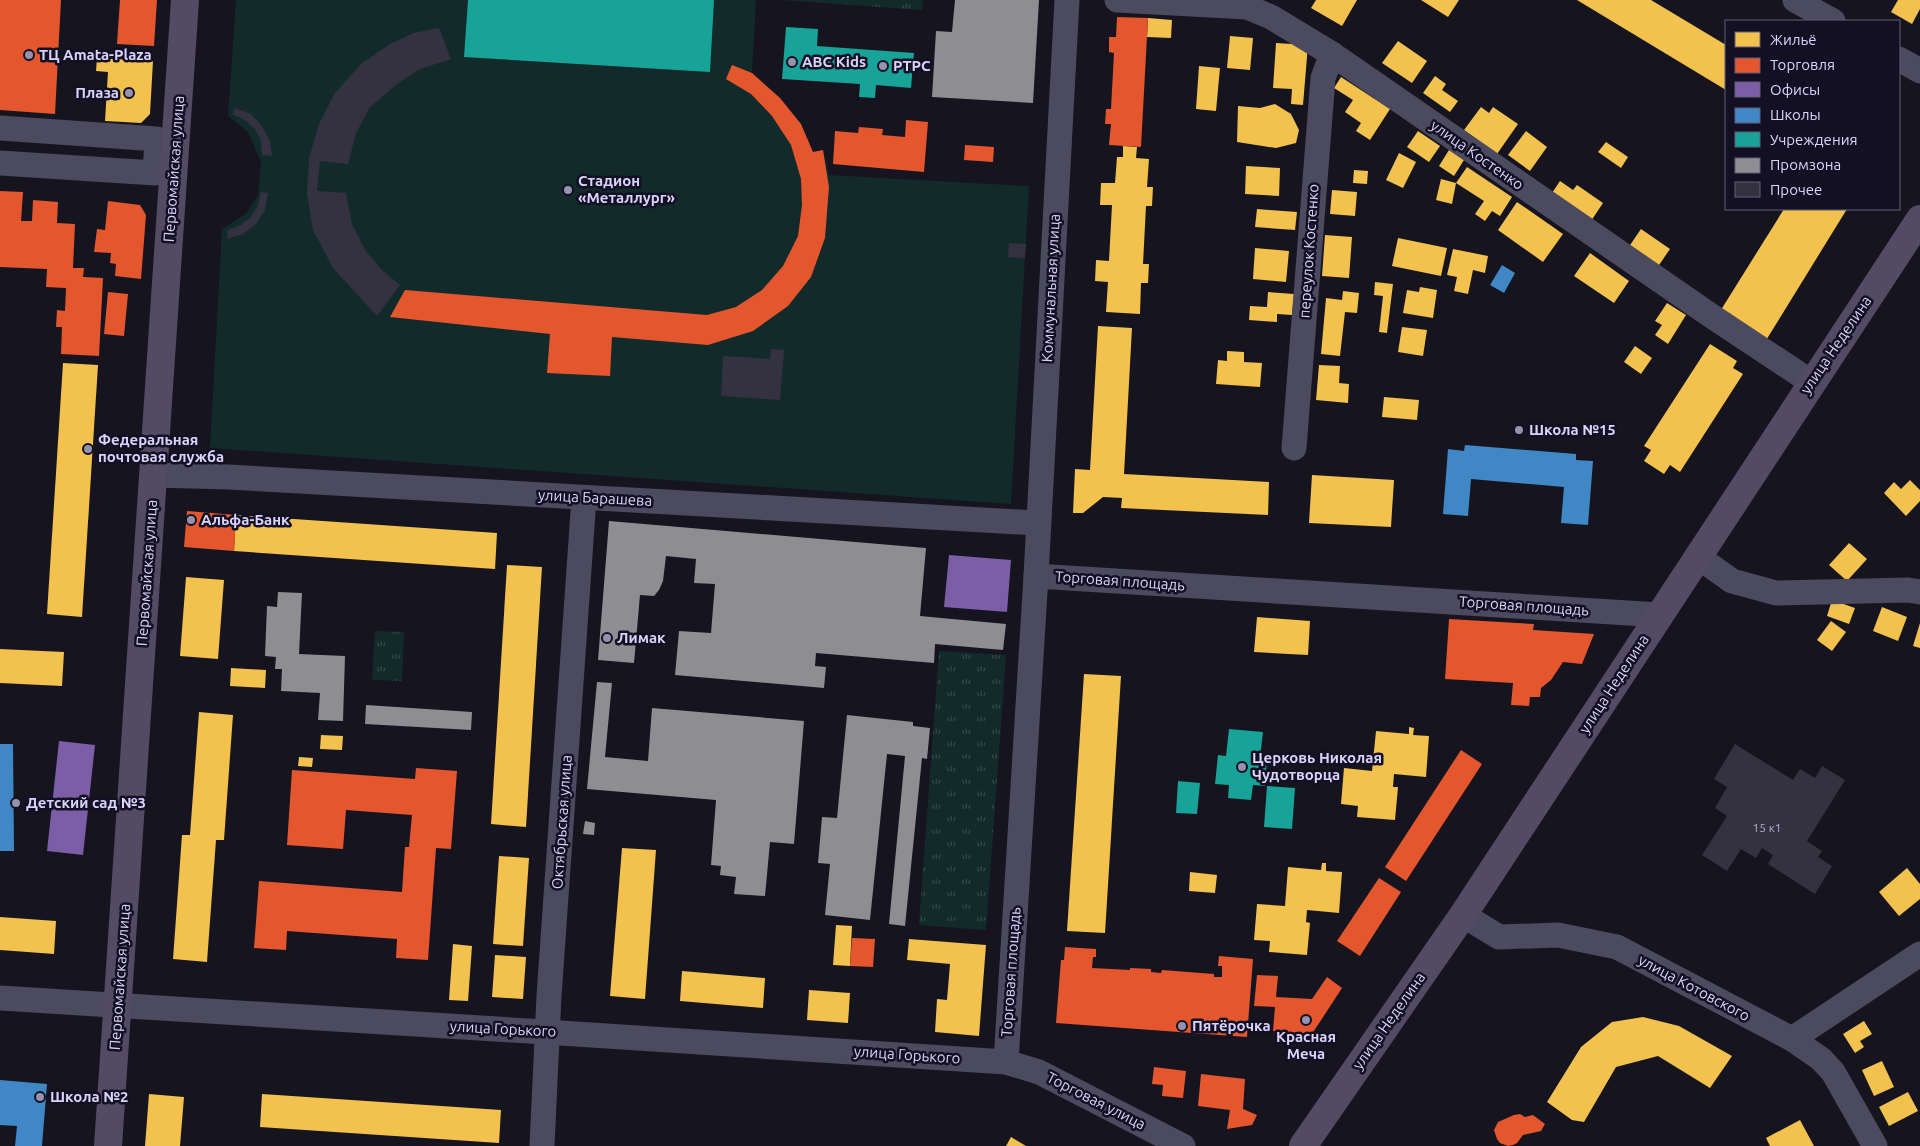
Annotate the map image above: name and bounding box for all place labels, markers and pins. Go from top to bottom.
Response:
place label: ТЦ Amata-Plaza [39,46,152,63]
marker: ТЦ Amata-Plaza [23,49,35,61]
place label: ABC Kids [802,53,866,70]
marker: ABC Kids [786,56,798,68]
place label: РТРС [893,57,931,74]
marker: РТРС [877,60,889,72]
place label: Плаза [75,84,119,101]
marker: Плаза [123,87,135,99]
place label: Стадион «Металлург» [578,172,675,206]
marker: Стадион «Металлург» [562,184,574,196]
place label: Школа №15 [1529,421,1616,438]
marker: Школа №15 [1513,424,1525,436]
place label: Федеральная почтовая служба [98,431,224,465]
marker: Федеральная почтовая служба [82,443,94,455]
place label: Альфа-Банк [201,511,290,528]
marker: Альфа-Банк [185,514,197,526]
place label: Лимак [617,629,666,646]
marker: Лимак [601,632,613,644]
place label: Церковь Николая Чудотворца [1252,749,1382,783]
marker: Церковь Николая Чудотворца [1236,761,1248,773]
place label: Детский сад №3 [26,794,146,811]
marker: Детский сад №3 [10,797,22,809]
marker: Красная Меча [1300,1014,1312,1026]
place label: Пятёрочка [1192,1017,1271,1034]
marker: Пятёрочка [1176,1020,1188,1032]
place label: Красная Меча [1276,1028,1336,1062]
place label: Школа №2 [50,1088,128,1105]
marker: Школа №2 [34,1091,46,1103]

